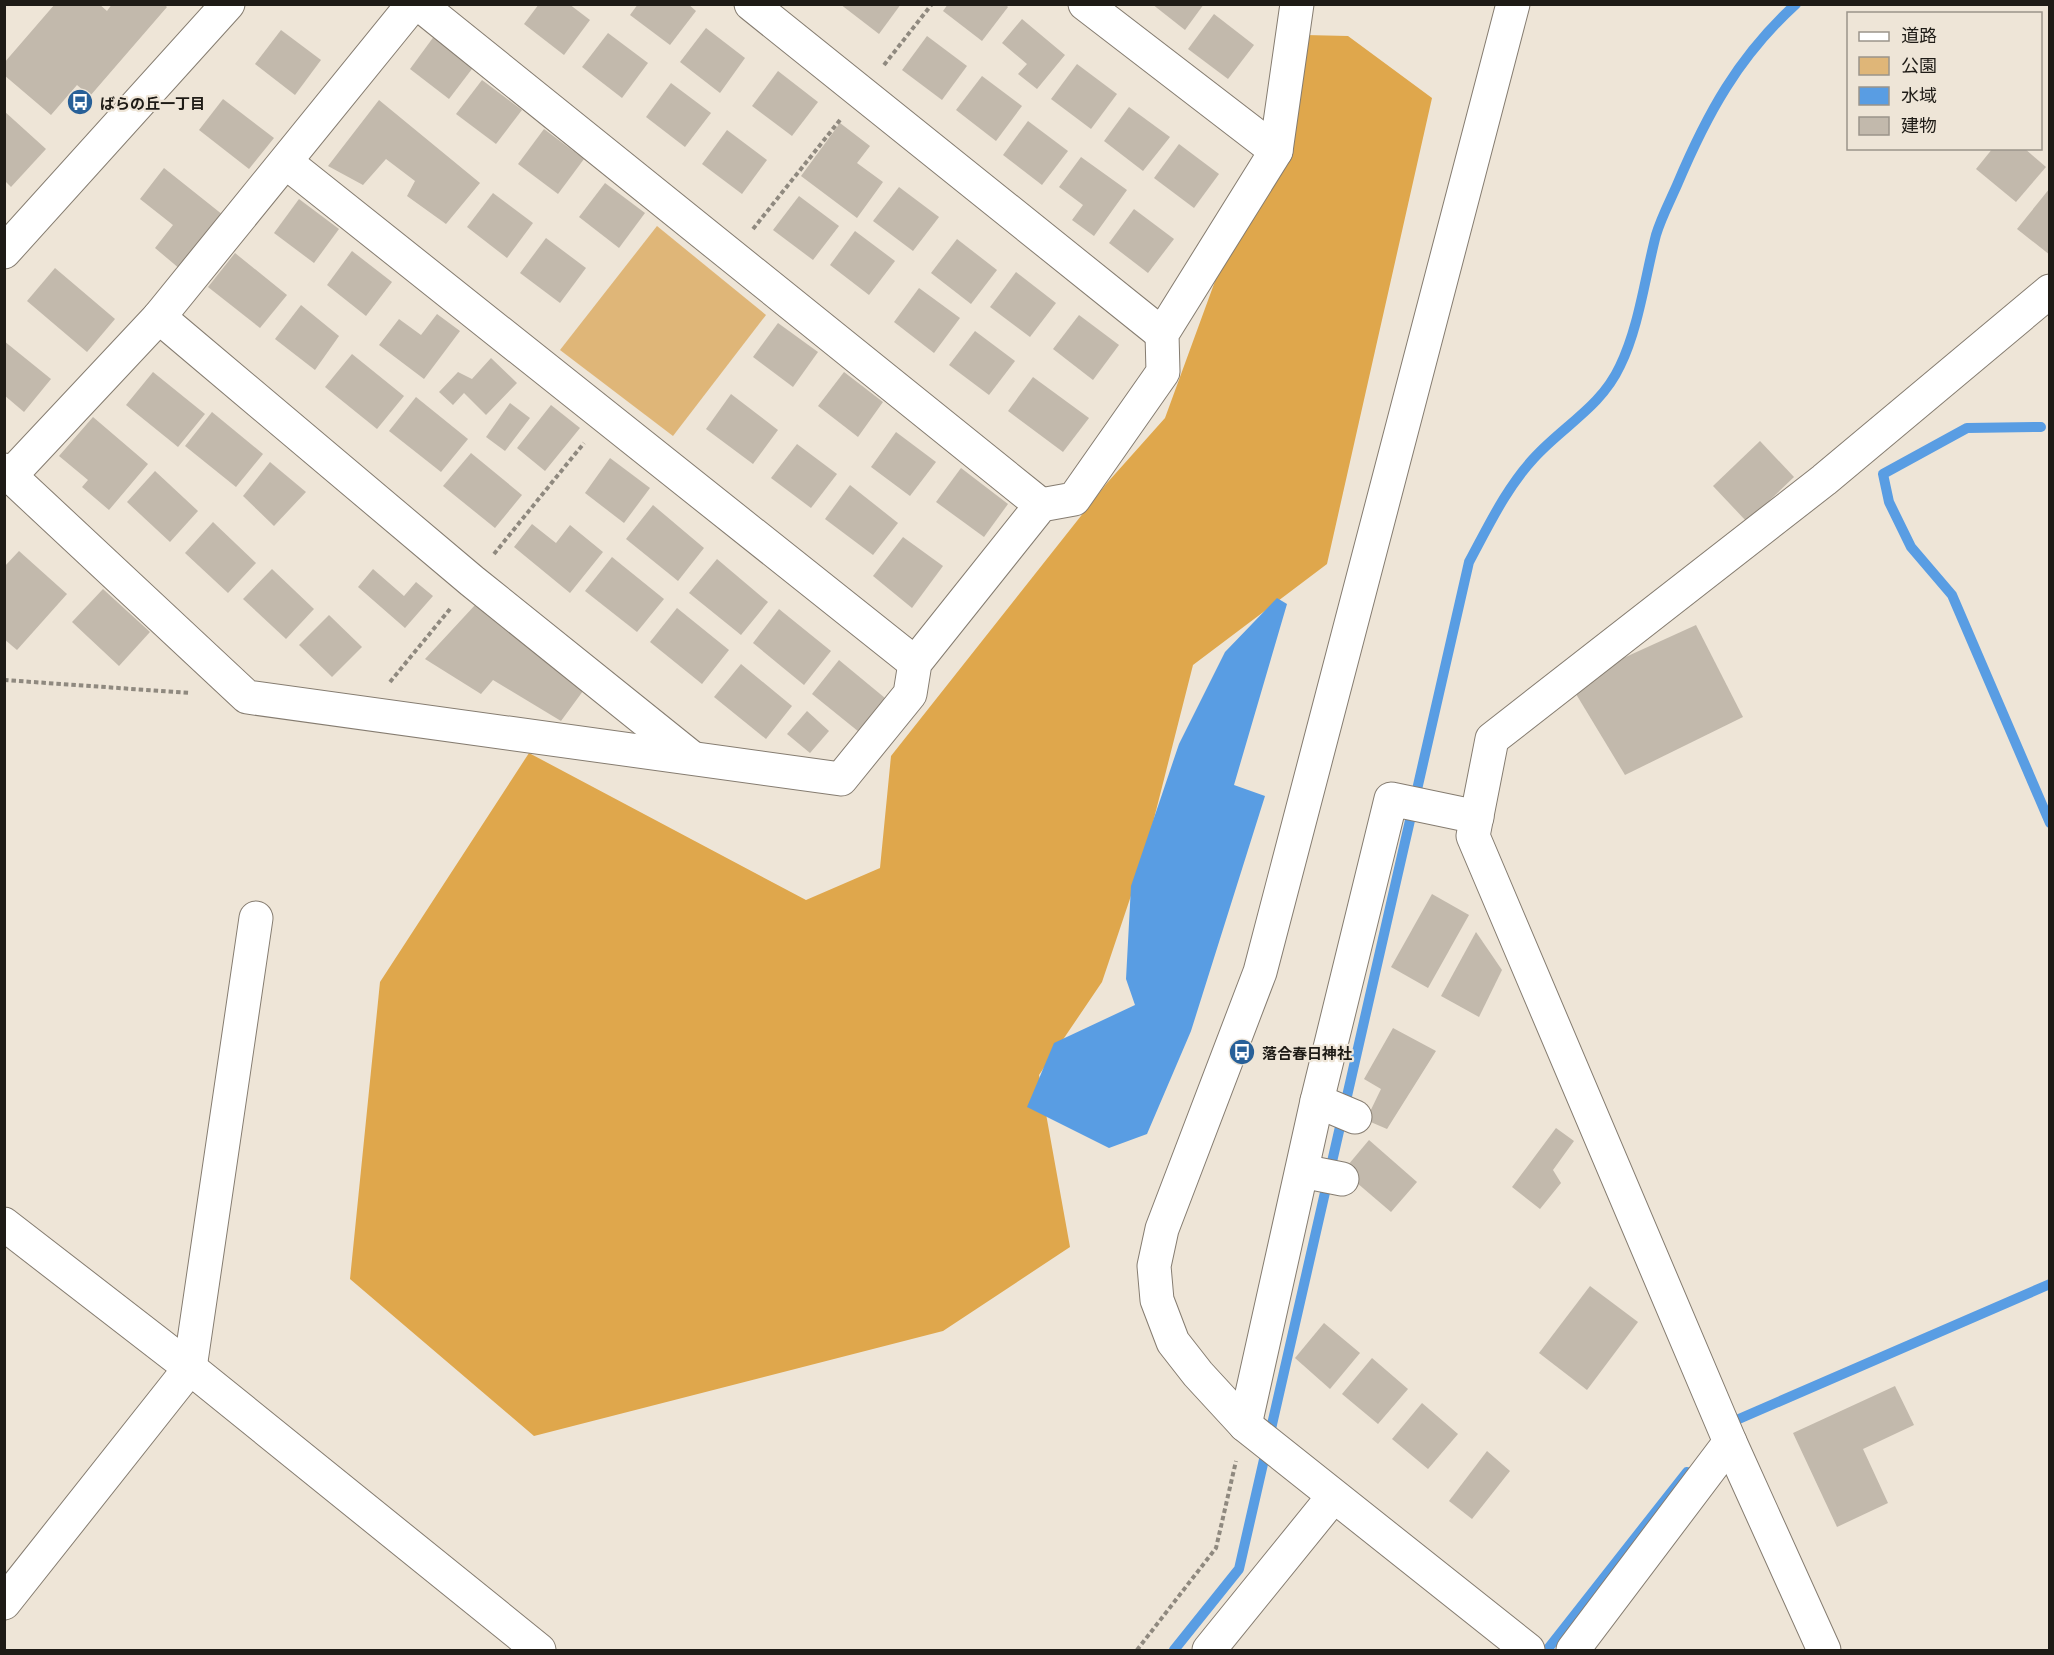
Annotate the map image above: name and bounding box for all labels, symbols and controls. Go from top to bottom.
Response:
legend [1847,12,2042,150]
text: 道路 [1901,21,1937,48]
text: 公園 [1901,51,1937,78]
text: 水域 [1901,81,1937,108]
bus stop icon: ばらの丘一丁目 [65,87,95,117]
place label: ばらの丘一丁目 [100,91,205,114]
text: 建物 [1901,111,1937,138]
bus stop icon: 落合春日神社 [1227,1037,1257,1067]
place label: 落合春日神社 [1262,1041,1352,1064]

